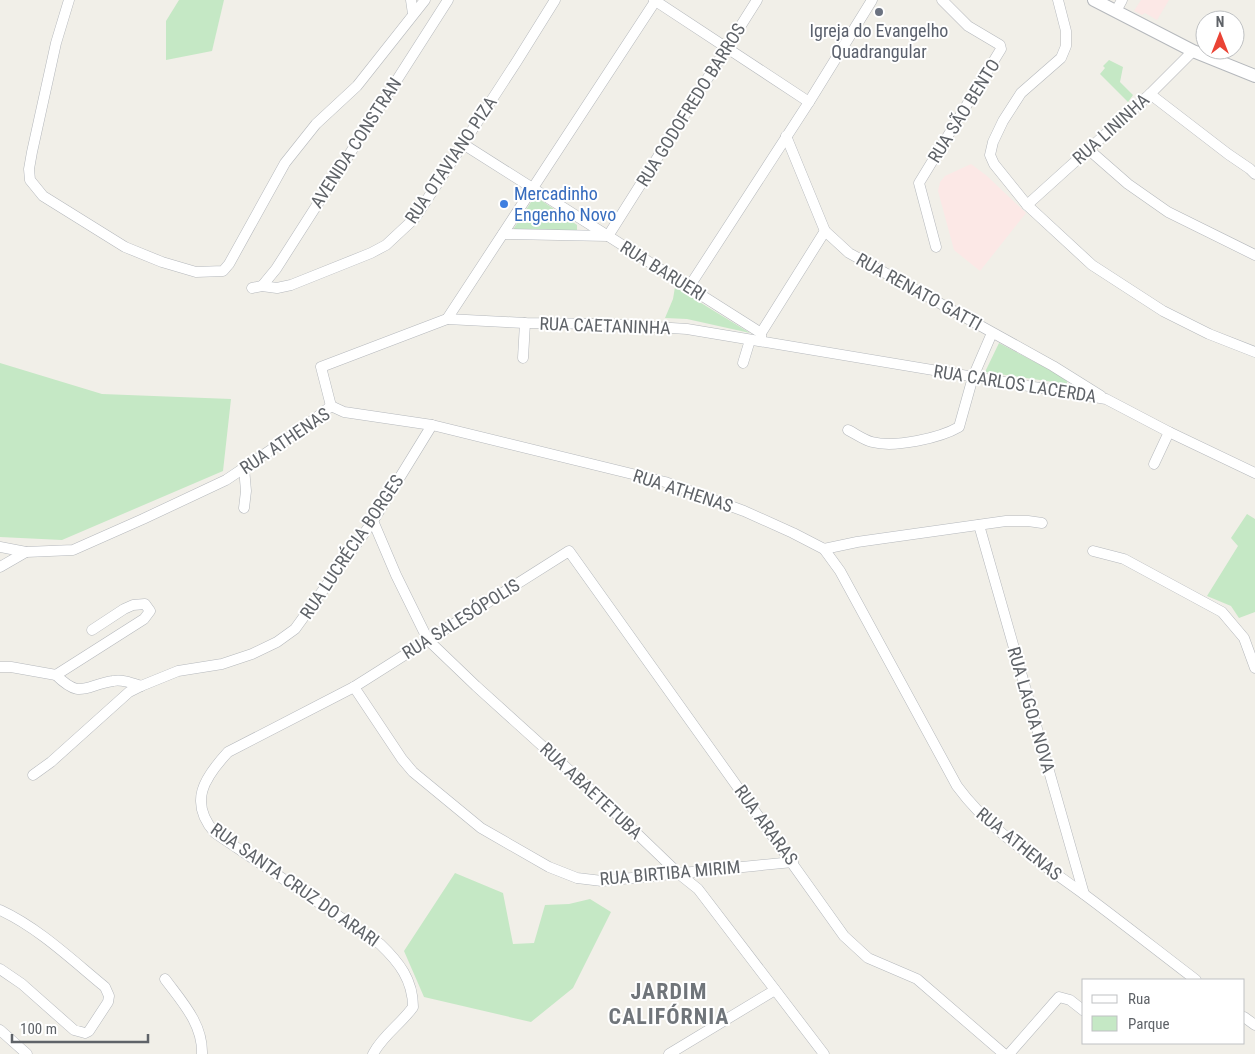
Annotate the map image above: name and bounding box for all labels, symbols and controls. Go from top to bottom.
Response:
marker: Igreja do Evangelho Quadrangular [873,6,885,18]
north arrow [1195,10,1245,60]
text: N [1216,14,1224,30]
street label: RUA GODOFREDO BARROS [632,19,749,190]
place label: Igreja do Evangelho Quadrangular [810,20,948,62]
street label: RUA SÃO BENTO [923,55,1004,166]
street label: AVENIDA CONSTRAN [306,74,405,212]
street label: RUA LININHA [1068,88,1154,168]
street label: RUA OTAVIANO PIZA [400,92,501,227]
place label: Mercadinho Engenho Novo [514,183,616,225]
marker: Mercadinho Engenho Novo [498,198,510,210]
street label: RUA BARUERI [617,236,710,305]
street label: RUA RENATO GATTI [853,248,986,335]
street label: RUA CAETANINHA [539,313,672,338]
street label: RUA CARLOS LACERDA [932,360,1099,407]
street label: RUA ATHENAS [236,403,334,478]
street label: RUA ATHENAS [631,465,736,517]
street label: RUA LUCRÉCIA BORGES [296,471,408,623]
street label: RUA SALESÓPOLIS [398,574,523,663]
street label: RUA LAGOA NOVA [1003,644,1060,776]
street label: RUA ABAETETUBA [536,738,647,844]
street label: RUA ARARAS [730,781,802,869]
street label: RUA ATHENAS [972,803,1066,884]
street label: RUA SANTA CRUZ DO ARARI [207,818,384,951]
street label: RUA BIRTIBA MIRIM [599,856,741,889]
district label: JARDIM CALIFÓRNIA [609,979,729,1029]
legend [1082,979,1245,1044]
text: Rua [1128,990,1150,1008]
scale bar [12,1012,149,1044]
text: Parque [1128,1015,1170,1033]
text: 100 m [20,1020,57,1038]

